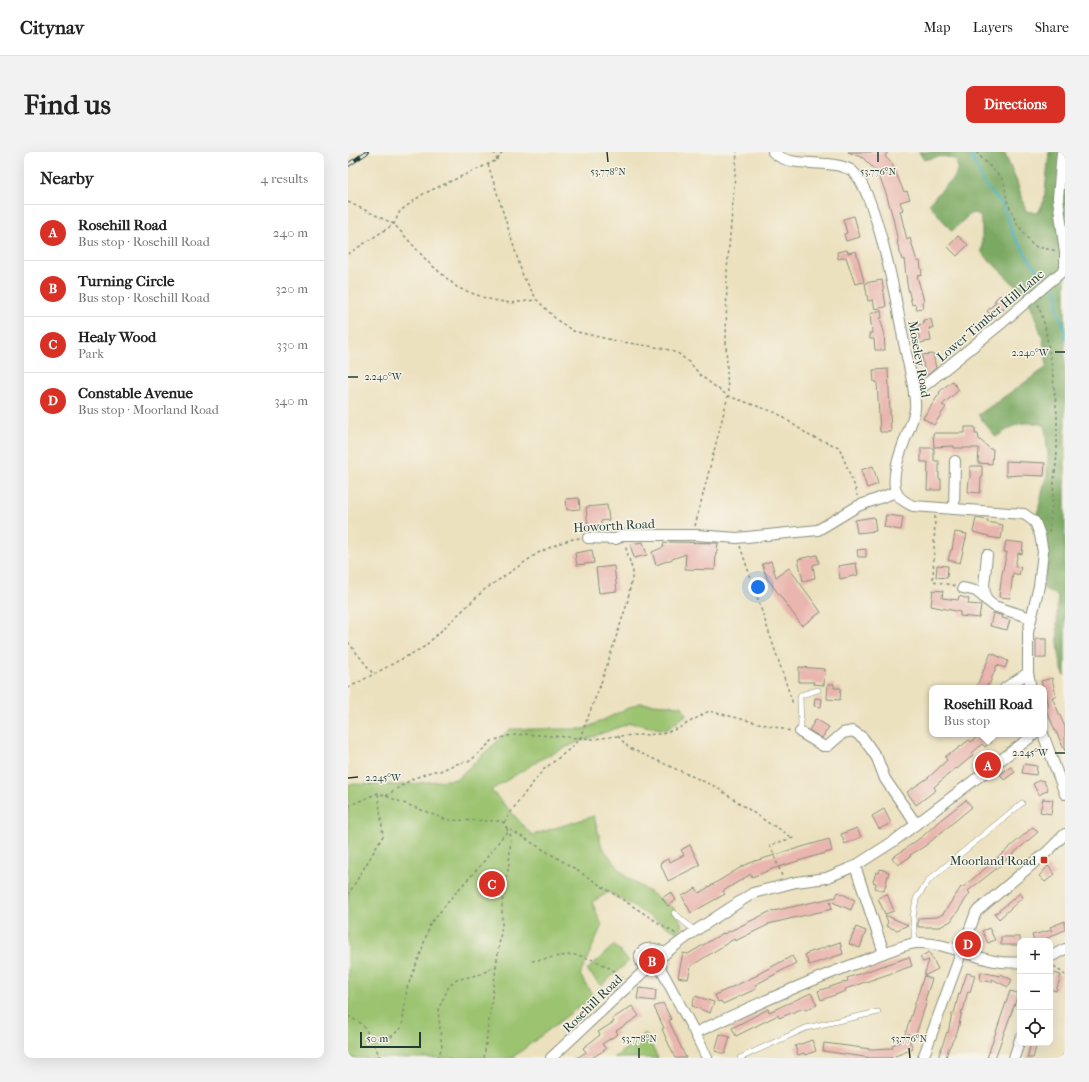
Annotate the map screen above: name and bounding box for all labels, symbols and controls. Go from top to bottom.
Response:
text: Citynav [20,17,84,39]
text: Map [924,19,951,36]
text: Layers [973,19,1013,36]
text: Share [1035,19,1069,36]
button: Directions [966,86,1065,123]
text: Find us [24,88,111,121]
text: 53.778°N [590,166,626,178]
text: 53.776°N [860,166,896,178]
text: Nearby [40,168,94,188]
text: 4 results [261,171,308,186]
text: Rosehill Road [78,216,167,234]
text: A [49,225,57,240]
text: 240 m [273,225,308,240]
text: Bus stop · Rosehill Road [78,234,210,249]
street label: Lower Timber Hill Lane [934,266,1047,365]
text: Turning Circle [78,272,174,290]
text: B [49,281,57,296]
text: 320 m [275,281,308,296]
text: Bus stop · Rosehill Road [78,290,210,305]
street label: Moseley Road [905,319,934,400]
text: Healy Wood [78,328,156,346]
text: C [49,337,57,352]
text: 330 m [277,337,308,352]
text: Park [78,346,104,361]
text: 2.240°W [1011,347,1050,359]
text: 2.240°W [364,371,403,383]
text: Constable Avenue [78,384,193,402]
text: D [48,393,58,408]
text: 340 m [274,393,308,408]
text: Bus stop · Moorland Road [78,402,219,417]
street label: Howorth Road [573,516,656,535]
your location [748,577,768,597]
popup [929,685,1047,737]
text: Rosehill Road [944,695,1032,713]
text: Bus stop [944,713,990,728]
text: 2.245°W [1012,747,1049,759]
pin: A [975,750,1001,780]
text: 2.245°W [365,772,402,784]
place label: Moorland Road [950,853,1037,868]
marker: Moorland Road [1039,855,1049,865]
pin: C [479,869,505,899]
pin: D [955,929,981,959]
map controls [1017,938,1053,1046]
button: + [1017,938,1053,974]
pin: B [639,946,665,976]
street label: Rosehill Road [559,971,626,1036]
button: − [1017,974,1053,1010]
button: locate [1017,1010,1053,1046]
scale bar [360,1030,421,1049]
text: 50 m [366,1032,388,1045]
text: 53.778°N [621,1033,657,1045]
text: 53.776°N [891,1033,927,1045]

